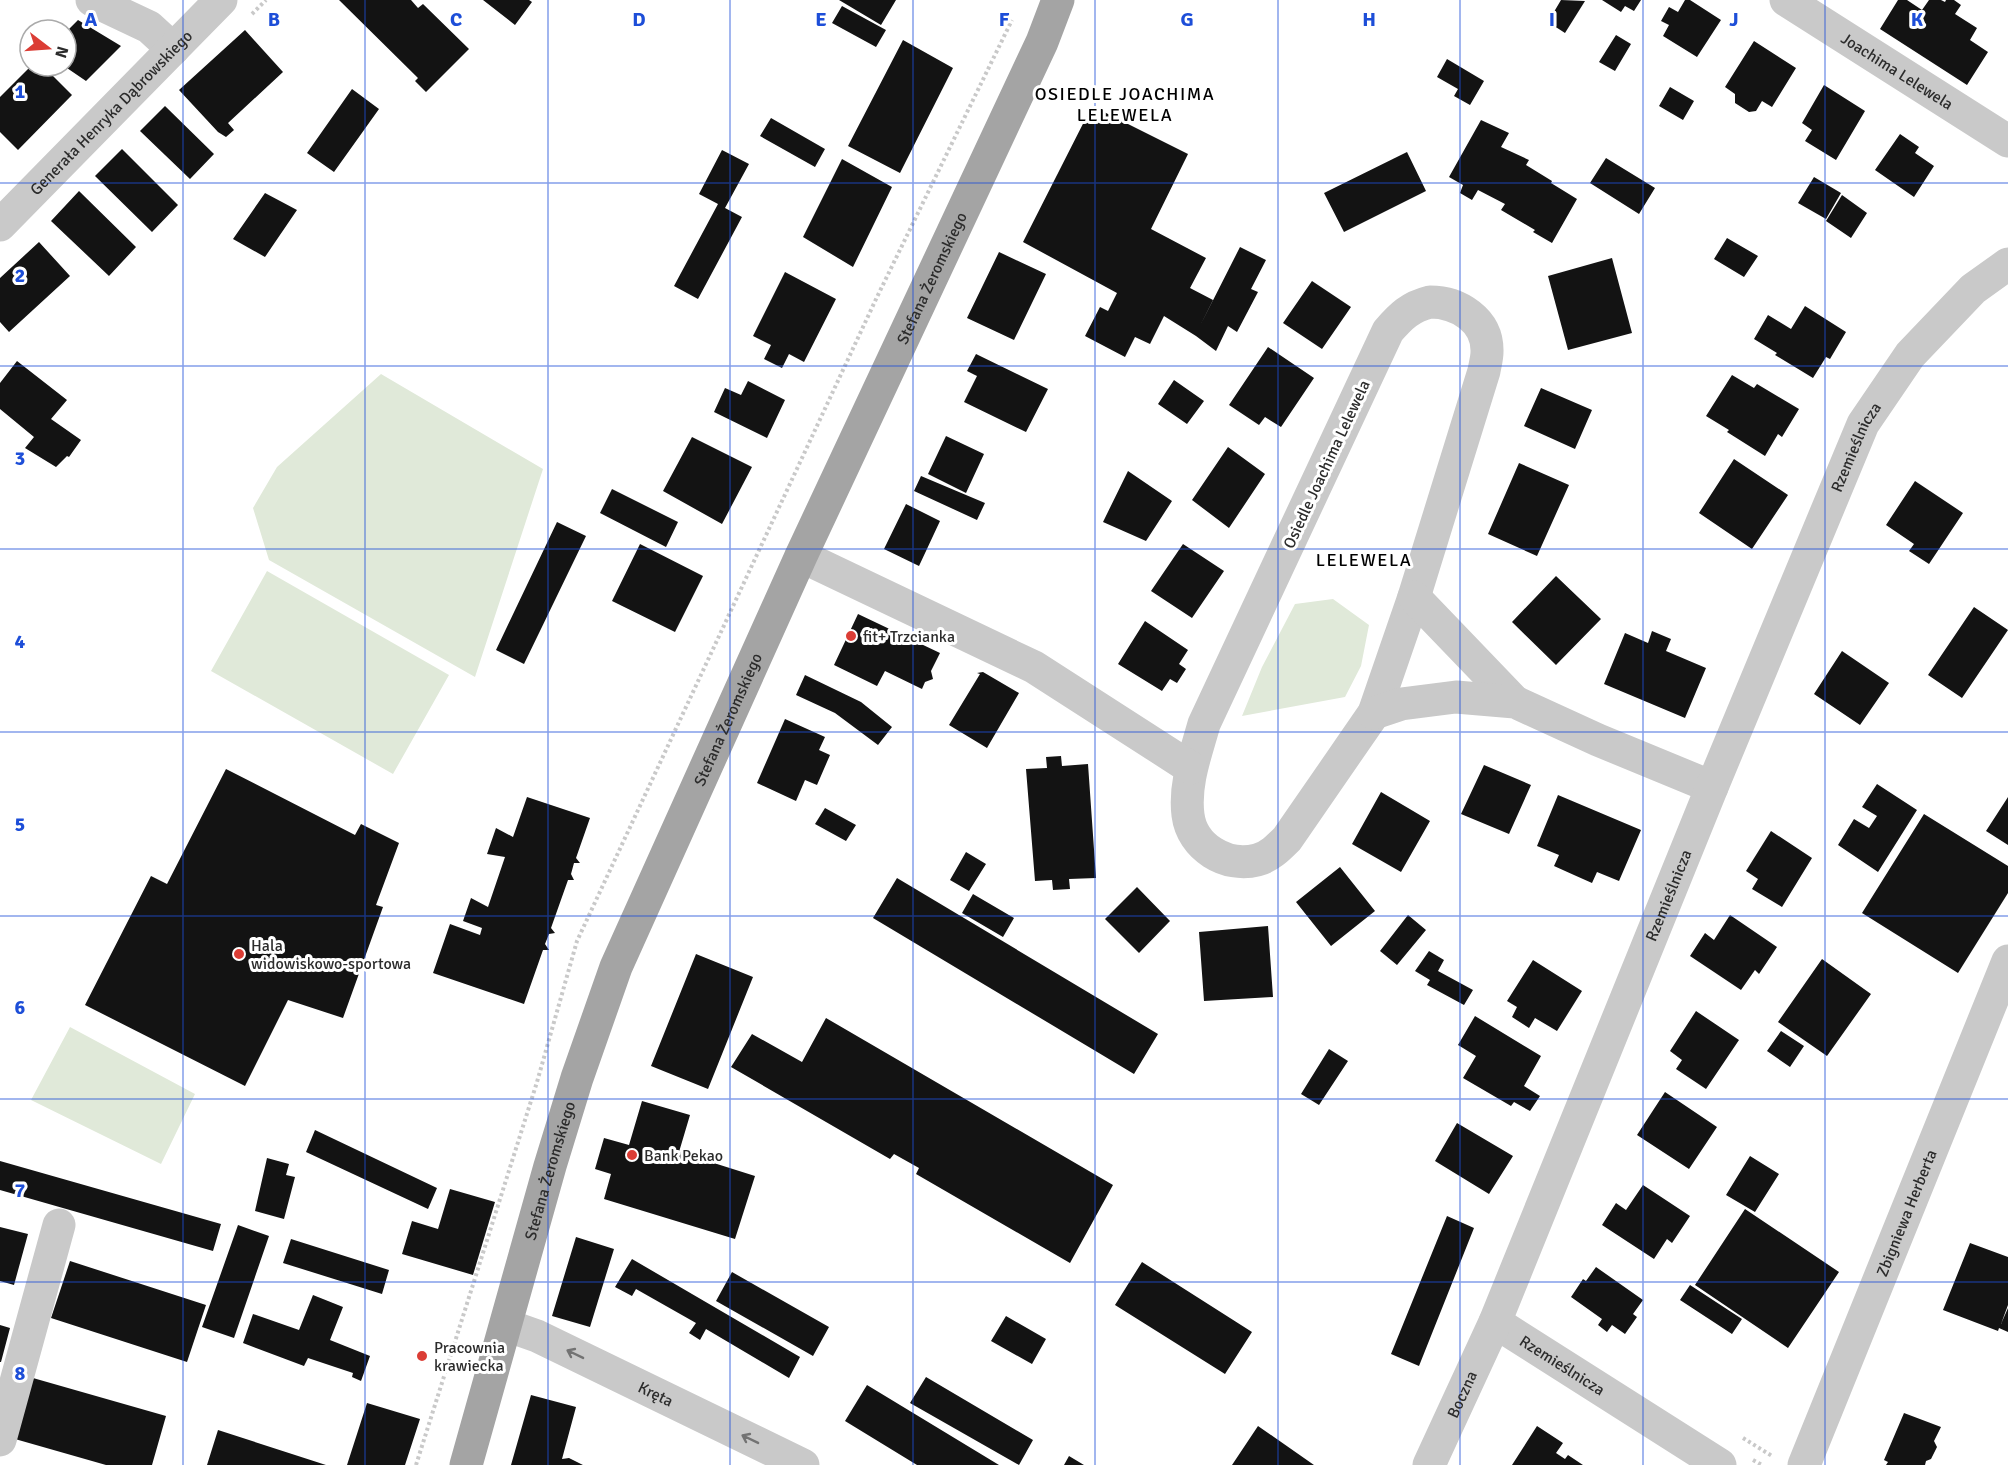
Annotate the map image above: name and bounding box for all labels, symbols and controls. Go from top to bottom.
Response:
text: A [85,7,98,32]
text: B [268,7,280,32]
text: C [450,7,462,32]
text: D [632,7,646,32]
text: E [815,7,827,32]
text: F [999,7,1010,32]
text: G [1180,7,1194,32]
text: H [1362,7,1376,32]
text: I [1549,7,1555,32]
text: J [1729,7,1739,32]
text: K [1911,7,1924,32]
north arrow [18,18,78,78]
street label: Generała Henryka Dąbrowskiego [26,26,197,200]
street label: Joachima Lelewela [1837,29,1957,115]
text: N [50,44,73,60]
text: 1 [15,79,26,104]
district label: OSIEDLE JOACHIMA LELEWELA [1035,83,1215,126]
street label: Stefana Żeromskiego [893,209,972,348]
text: 2 [15,263,25,288]
street label: Osiedle Joachima Lelewela [1279,377,1375,552]
street label: Rzemieślnicza [1827,399,1886,495]
text: 3 [15,446,25,471]
district label: LELEWELA [1316,549,1412,571]
place label: fit+ Trzcianka [863,627,955,647]
text: 4 [15,629,26,654]
marker: fit+ Trzcianka [844,629,858,643]
street label: Stefana Żeromskiego [690,650,767,789]
text: 5 [15,812,25,837]
street label: Rzemieślnicza [1641,847,1697,944]
place label: Hala widowiskowo-sportowa [251,936,411,974]
marker: Hala widowiskowo-sportowa [232,947,246,961]
text: 6 [15,995,26,1020]
street label: Stefana Żeromskiego [521,1099,580,1243]
place label: Bank Pekao [644,1146,723,1166]
street label: Zbigniewa Herberta [1872,1147,1942,1280]
marker: Bank Pekao [625,1148,639,1162]
text: 7 [15,1178,26,1203]
street label: Rzemieślnicza [1516,1331,1608,1400]
place label: Pracownia krawiecka [434,1338,505,1376]
one-way arrow [566,1348,584,1359]
marker: Pracownia krawiecka [415,1349,429,1363]
text: 8 [15,1361,26,1386]
street label: Boczna [1443,1368,1482,1421]
street label: Kręta [634,1377,676,1412]
one-way arrow [742,1433,760,1445]

